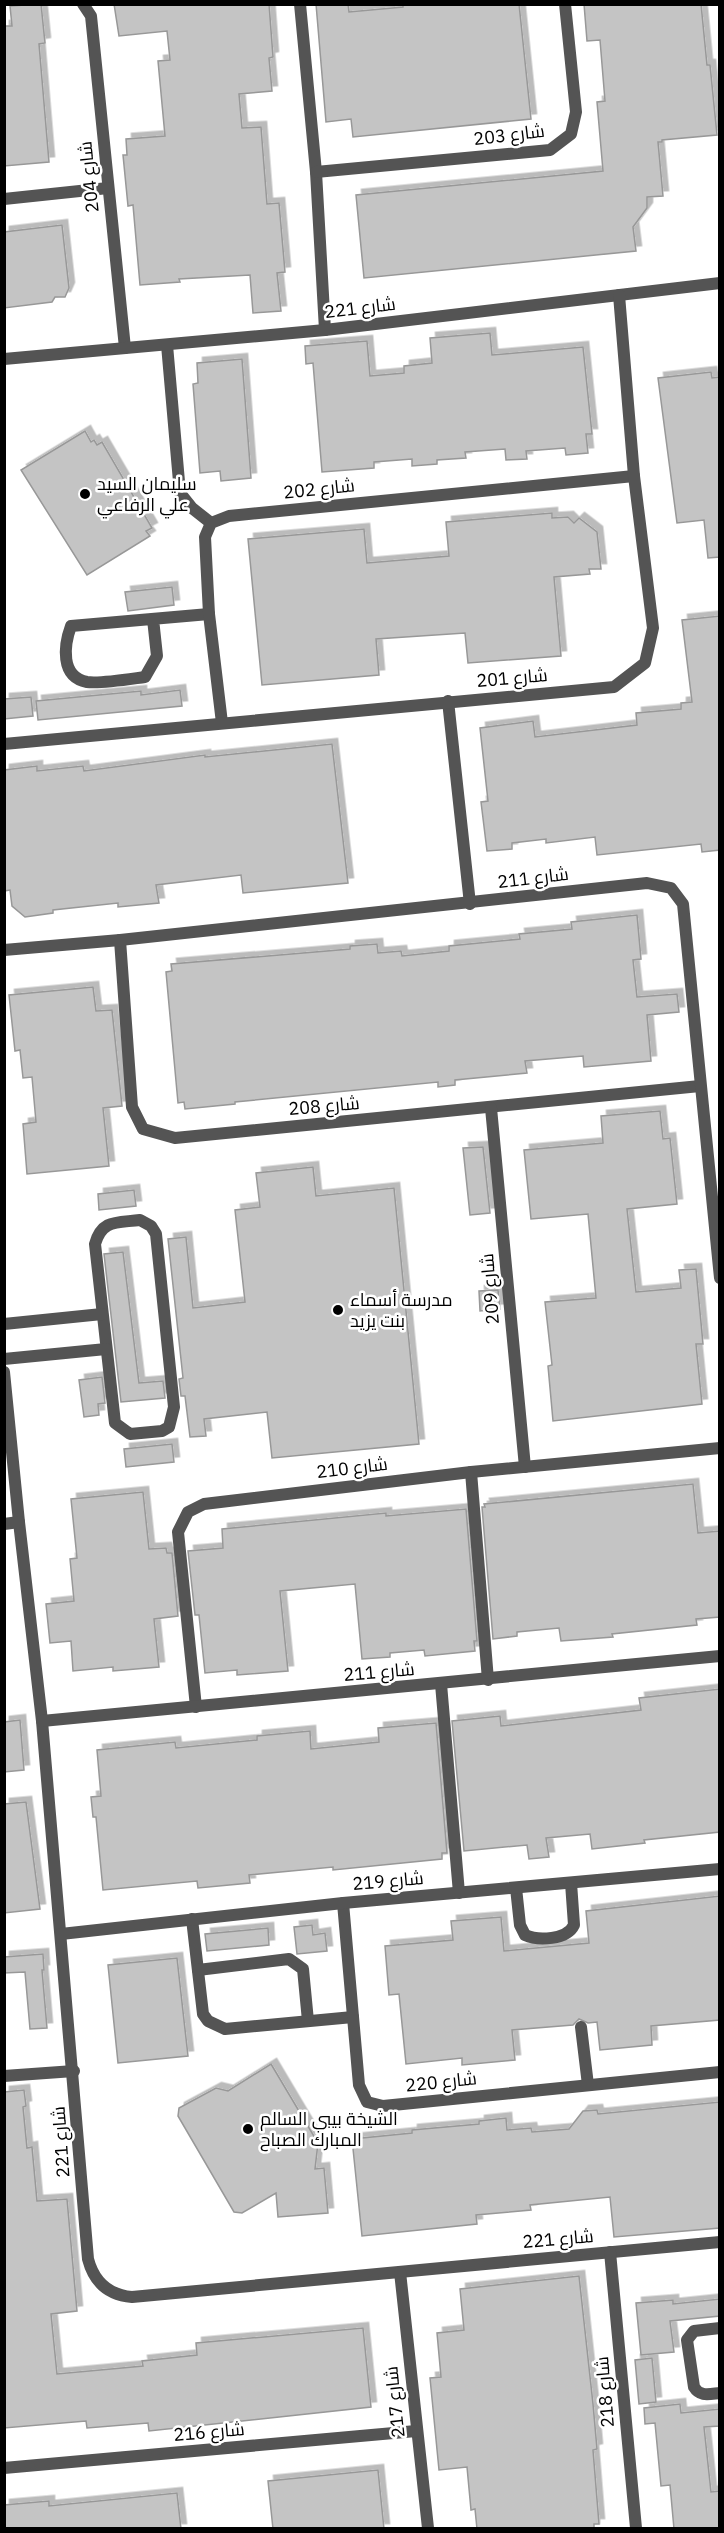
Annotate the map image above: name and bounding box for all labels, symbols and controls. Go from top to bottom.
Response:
street label: شارع 203 [472,119,546,151]
street label: شارع 204 [73,140,105,214]
street label: شارع 221 [323,292,397,324]
place label: سليمان السيد علي الرفاعي [97,472,197,519]
street label: شارع 202 [282,473,356,505]
marker: سليمان السيد علي الرفاعي [78,487,92,501]
street label: شارع 201 [475,663,549,693]
street label: شارع 211 [496,862,570,894]
street label: شارع 208 [287,1091,361,1121]
street label: شارع 209 [475,1252,505,1326]
place label: مدرسة أسماء بنت يزيد [350,1288,452,1332]
marker: مدرسة أسماء بنت يزيد [331,1303,345,1317]
street label: شارع 210 [315,1452,389,1484]
street label: شارع 211 [342,1657,416,1687]
street label: شارع 219 [351,1866,425,1896]
street label: شارع 220 [404,2066,478,2098]
street label: شارع 221 [47,2105,75,2179]
place label: الشيخة بيبي السالم المبارك الصباح [260,2107,398,2152]
marker: الشيخة بيبي السالم المبارك الصباح [241,2122,255,2136]
street label: شارع 221 [521,2224,595,2254]
street label: شارع 218 [590,2355,620,2429]
street label: شارع 217 [379,2365,411,2439]
street label: شارع 216 [172,2417,246,2447]

